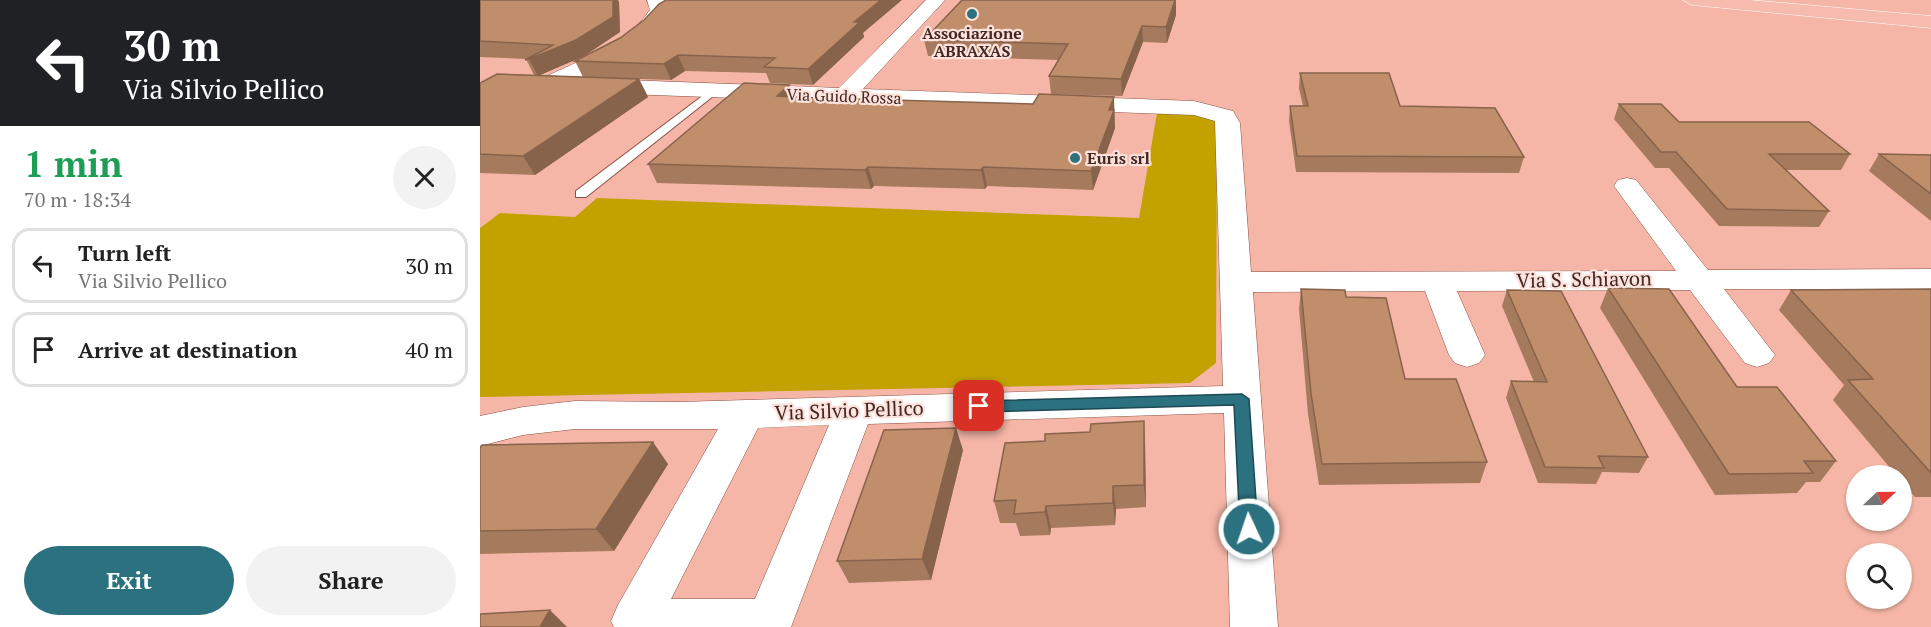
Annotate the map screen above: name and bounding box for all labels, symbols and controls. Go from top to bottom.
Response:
marker: Associazione ABRAXAS [965,7,979,21]
text: 30 m [123,17,221,73]
place label: Associazione ABRAXAS [922,22,1022,62]
icon: left [24,24,102,102]
text: Via Silvio Pellico [123,71,324,107]
street label: Via Guido Rossa [786,83,902,109]
text: 1 min [24,140,122,187]
button: close [393,146,456,209]
place label: Euris srl [1087,147,1150,169]
marker: Euris srl [1068,151,1082,165]
text: 70 m · 18:34 [24,186,131,213]
text: Turn left [78,238,171,267]
icon: left [27,249,60,282]
text: 30 m [405,251,453,280]
street label: Via S. Schiavon [1516,264,1652,294]
text: Via Silvio Pellico [78,267,227,294]
icon: arrive [27,333,60,366]
text: Arrive at destination [78,335,297,364]
text: 40 m [405,335,453,364]
pin [953,380,1004,431]
icon: arrive [962,389,995,422]
street label: Via Silvio Pellico [774,394,924,426]
north arrow [1846,465,1912,531]
map controls [1846,465,1912,609]
position arrow [1217,497,1281,561]
button: search [1846,543,1912,609]
button: Exit [24,546,234,615]
button: Share [246,546,456,615]

